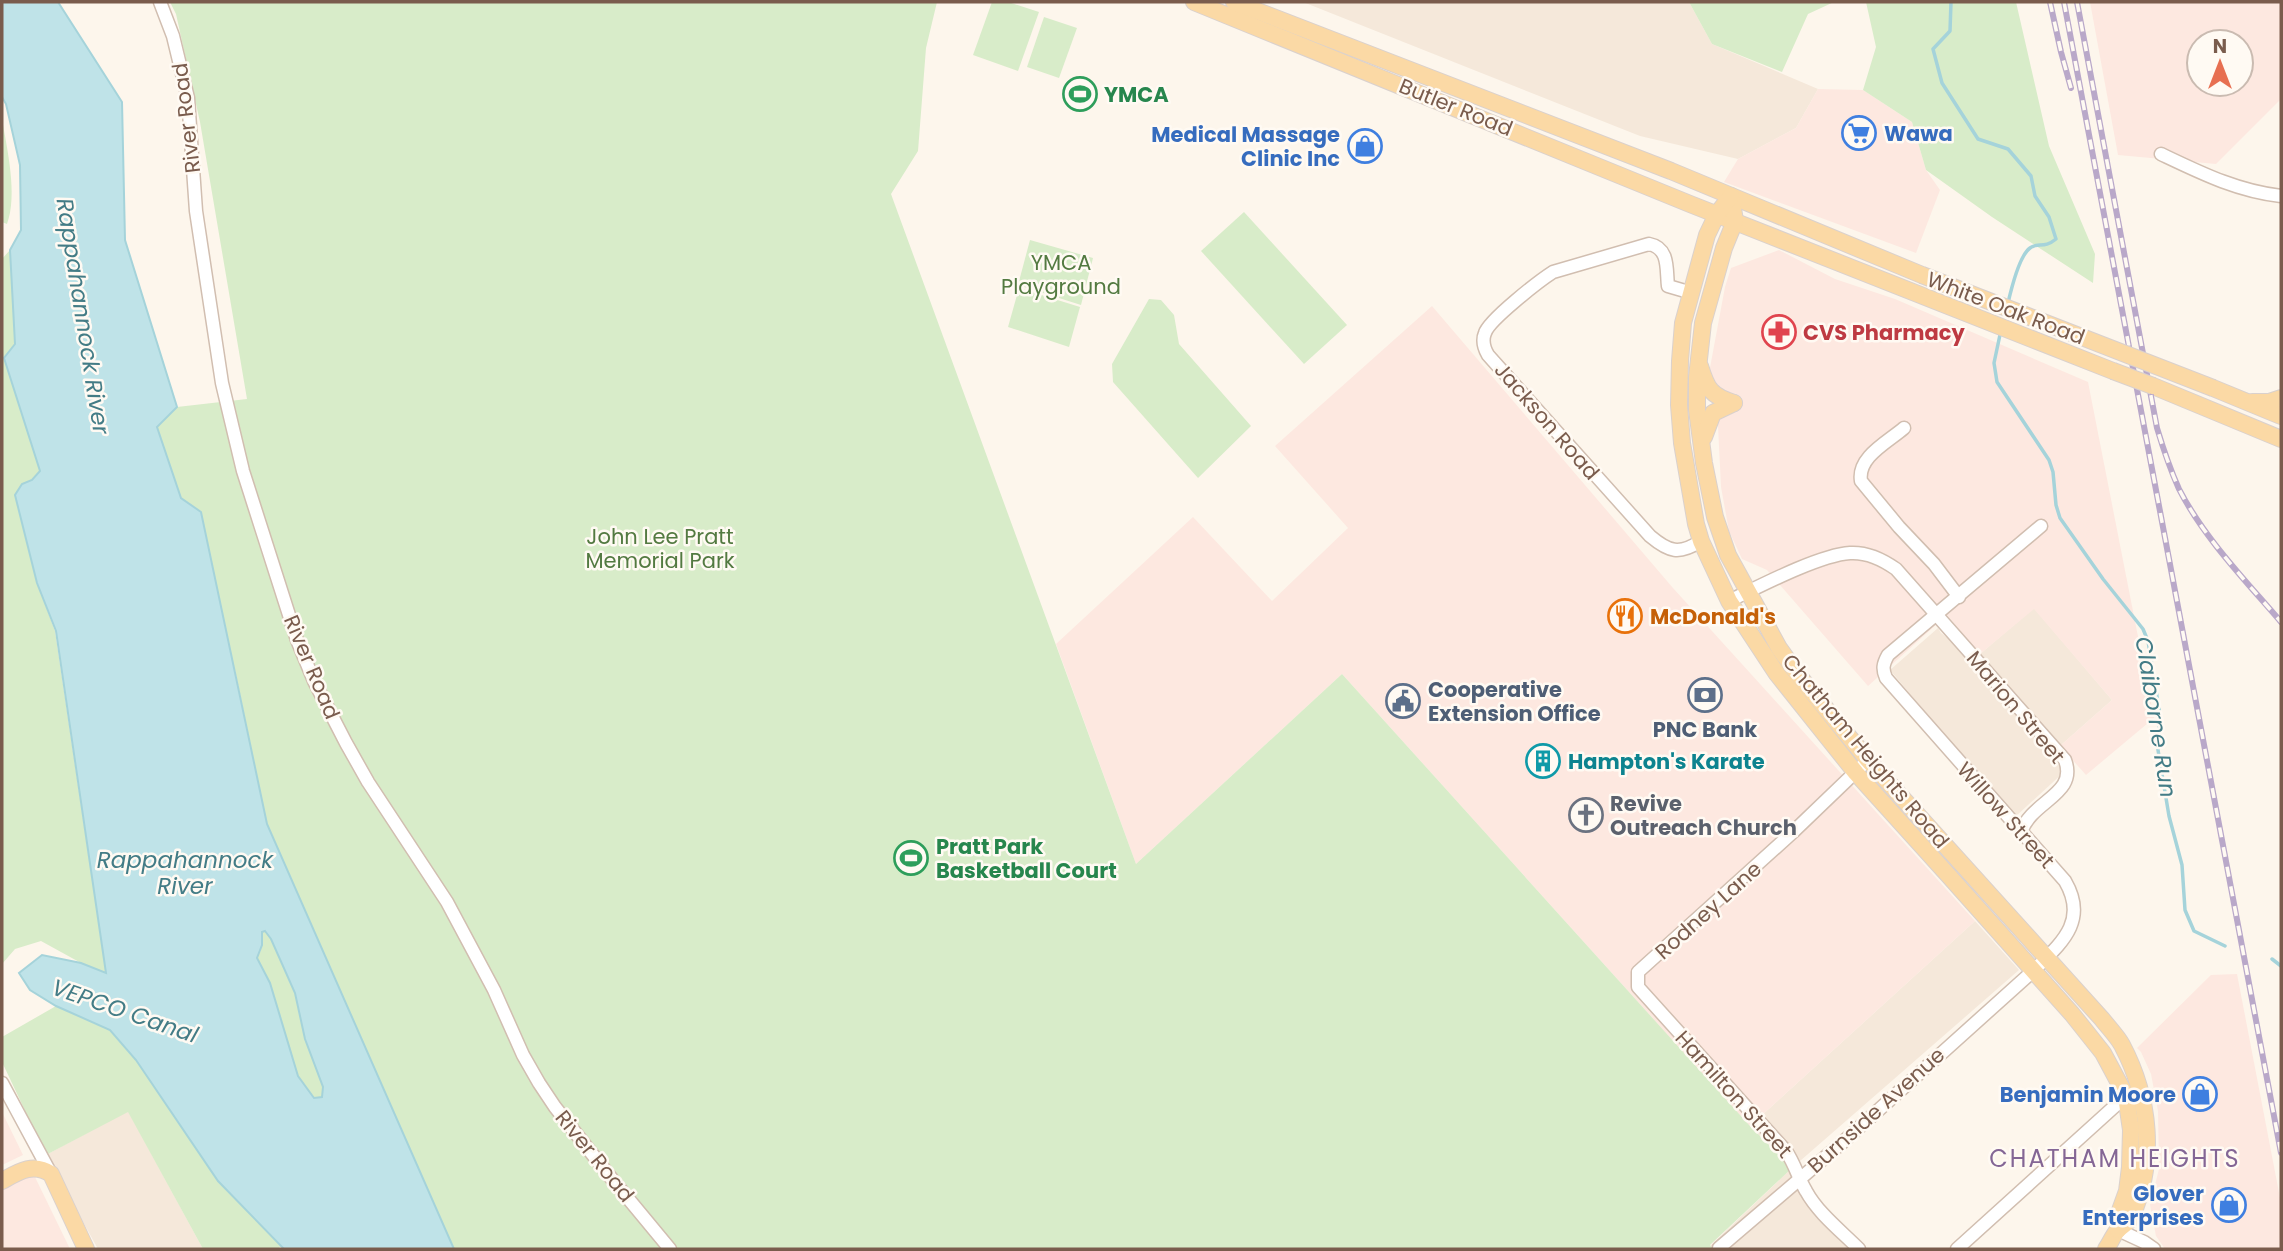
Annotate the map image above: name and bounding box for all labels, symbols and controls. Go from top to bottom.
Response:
north arrow [2185,28,2255,98]
text: N [2213,33,2227,60]
street label: River Road [165,61,207,175]
street label: Butler Road [1395,71,1517,143]
sports icon: YMCA [1061,75,1099,113]
place label: YMCA [1104,80,1169,109]
supermarket icon: Wawa [1840,114,1878,152]
place label: Wawa [1884,119,1953,148]
place label: Medical Massage Clinic Inc [1151,120,1340,173]
shop icon: Medical Massage Clinic Inc [1346,127,1384,165]
water label: Rappahannock River [49,196,118,438]
park label: YMCA Playground [1001,248,1121,301]
street label: White Oak Road [1923,265,2089,351]
pharmacy icon: CVS Pharmacy [1760,313,1798,351]
place label: CVS Pharmacy [1803,318,1965,347]
street label: Jackson Road [1488,356,1606,486]
park label: John Lee Pratt Memorial Park [585,522,735,575]
restaurant icon: McDonald's [1606,597,1644,635]
place label: McDonald's [1650,602,1776,631]
street label: River Road [277,610,347,724]
water label: Claiborne Run [2127,634,2185,800]
street label: Marion Street [1960,644,2072,770]
street label: Chatham Heights Road [1776,648,1956,854]
place label: Cooperative Extension Office [1428,675,1601,728]
bank icon: PNC Bank [1686,676,1724,714]
public building icon: Cooperative Extension Office [1384,682,1422,720]
place label: PNC Bank [1653,715,1757,744]
building icon: Hampton's Karate [1524,742,1562,780]
place label: Hampton's Karate [1568,747,1765,776]
street label: Willow Street [1950,756,2062,874]
place label: Revive Outreach Church [1610,789,1797,842]
church icon: Revive Outreach Church [1567,796,1605,834]
place label: Pratt Park Basketball Court [936,832,1117,885]
sports icon: Pratt Park Basketball Court [892,839,930,877]
water label: Rappahannock River [97,844,274,902]
street label: Rodney Lane [1648,854,1768,966]
water label: VEPCO Canal [48,971,203,1051]
street label: Hamilton Street [1669,1024,1799,1164]
street label: Burnside Avenue [1801,1041,1951,1179]
shop icon: Benjamin Moore [2181,1075,2219,1113]
place label: Benjamin Moore [2000,1080,2176,1109]
street label: River Road [549,1104,641,1208]
district label: CHATHAM HEIGHTS [1989,1142,2241,1175]
place label: Glover Enterprises [2082,1179,2204,1232]
shop icon: Glover Enterprises [2210,1186,2248,1224]

